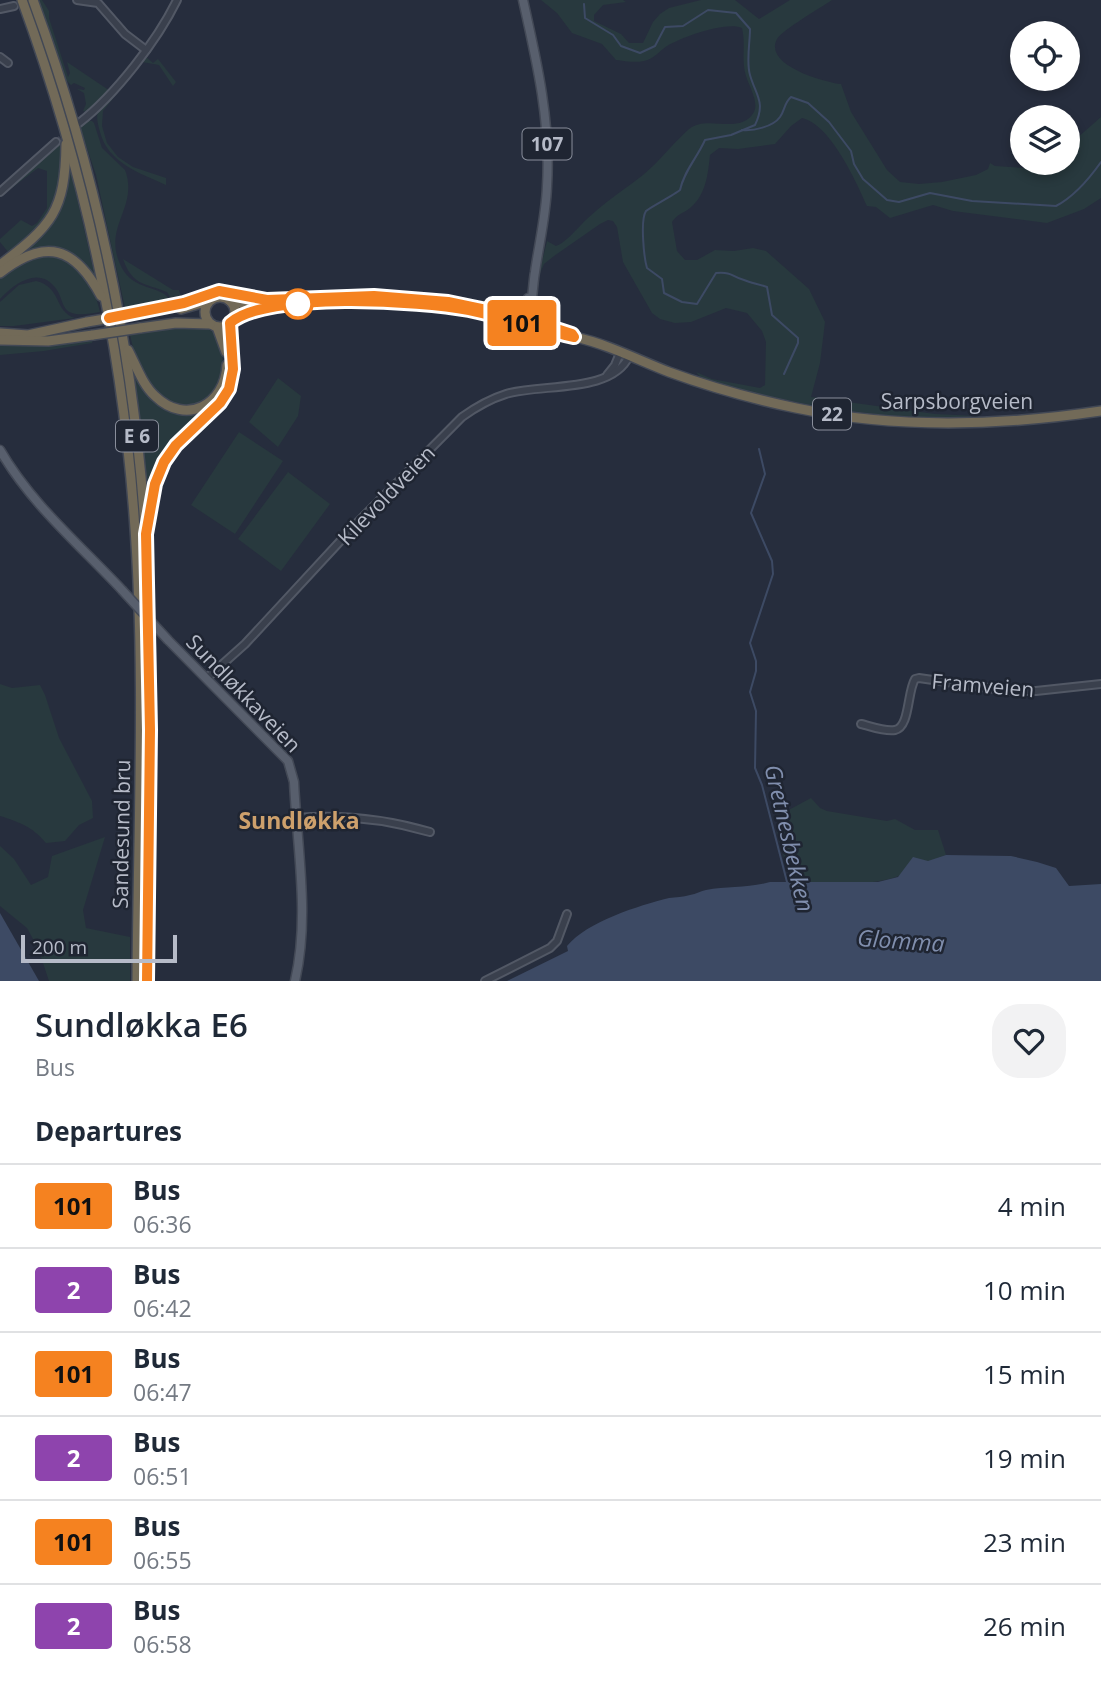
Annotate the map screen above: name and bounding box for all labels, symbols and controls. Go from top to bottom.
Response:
map controls [1010,21,1080,175]
button: locate [1010,21,1080,91]
button: layers [1010,105,1080,175]
road number: 107 [522,128,572,160]
unlabelled marker [283,289,313,319]
line badge: 101 [482,300,562,346]
text: 101 [501,306,543,339]
street label: Sarpsborgveien [881,387,1033,415]
road number: 22 [813,398,851,430]
road number: E 6 [116,420,158,452]
street label: Kilevoldveien [331,439,441,551]
street label: Sundløkkaveien [180,628,308,758]
street label: Framveien [931,667,1035,703]
street label: Sandesund bru [106,759,136,909]
water label: Gretnesbekken [758,761,822,915]
district label: Sundløkka [238,804,360,836]
water label: Glomma [856,921,946,959]
scale bar [21,932,177,964]
text: 200 m [32,934,87,960]
text: Sundløkka E6 [35,1002,248,1047]
button: heart [992,1004,1066,1078]
text: Bus [35,1051,75,1083]
text: Departures [35,1113,182,1149]
text: Bus [133,1172,180,1208]
text: 4 min [998,1188,1066,1224]
text: 101 [53,1189,94,1222]
text: 06:36 [133,1208,192,1240]
text: Bus [133,1256,180,1292]
text: 10 min [983,1272,1066,1308]
text: 2 [67,1273,80,1306]
text: 06:42 [133,1292,192,1324]
text: Bus [133,1340,180,1376]
text: 15 min [983,1356,1066,1392]
text: 101 [53,1357,94,1390]
text: 06:47 [133,1376,192,1408]
text: Bus [133,1424,180,1460]
text: 19 min [983,1440,1066,1476]
text: 2 [67,1441,80,1474]
text: 06:51 [133,1460,192,1492]
text: Bus [133,1508,180,1544]
text: 23 min [983,1524,1066,1560]
text: 101 [53,1525,94,1558]
text: 06:55 [133,1544,192,1576]
text: Bus [133,1592,180,1628]
text: 26 min [983,1608,1066,1644]
text: 2 [67,1609,80,1642]
text: 06:58 [133,1628,192,1660]

